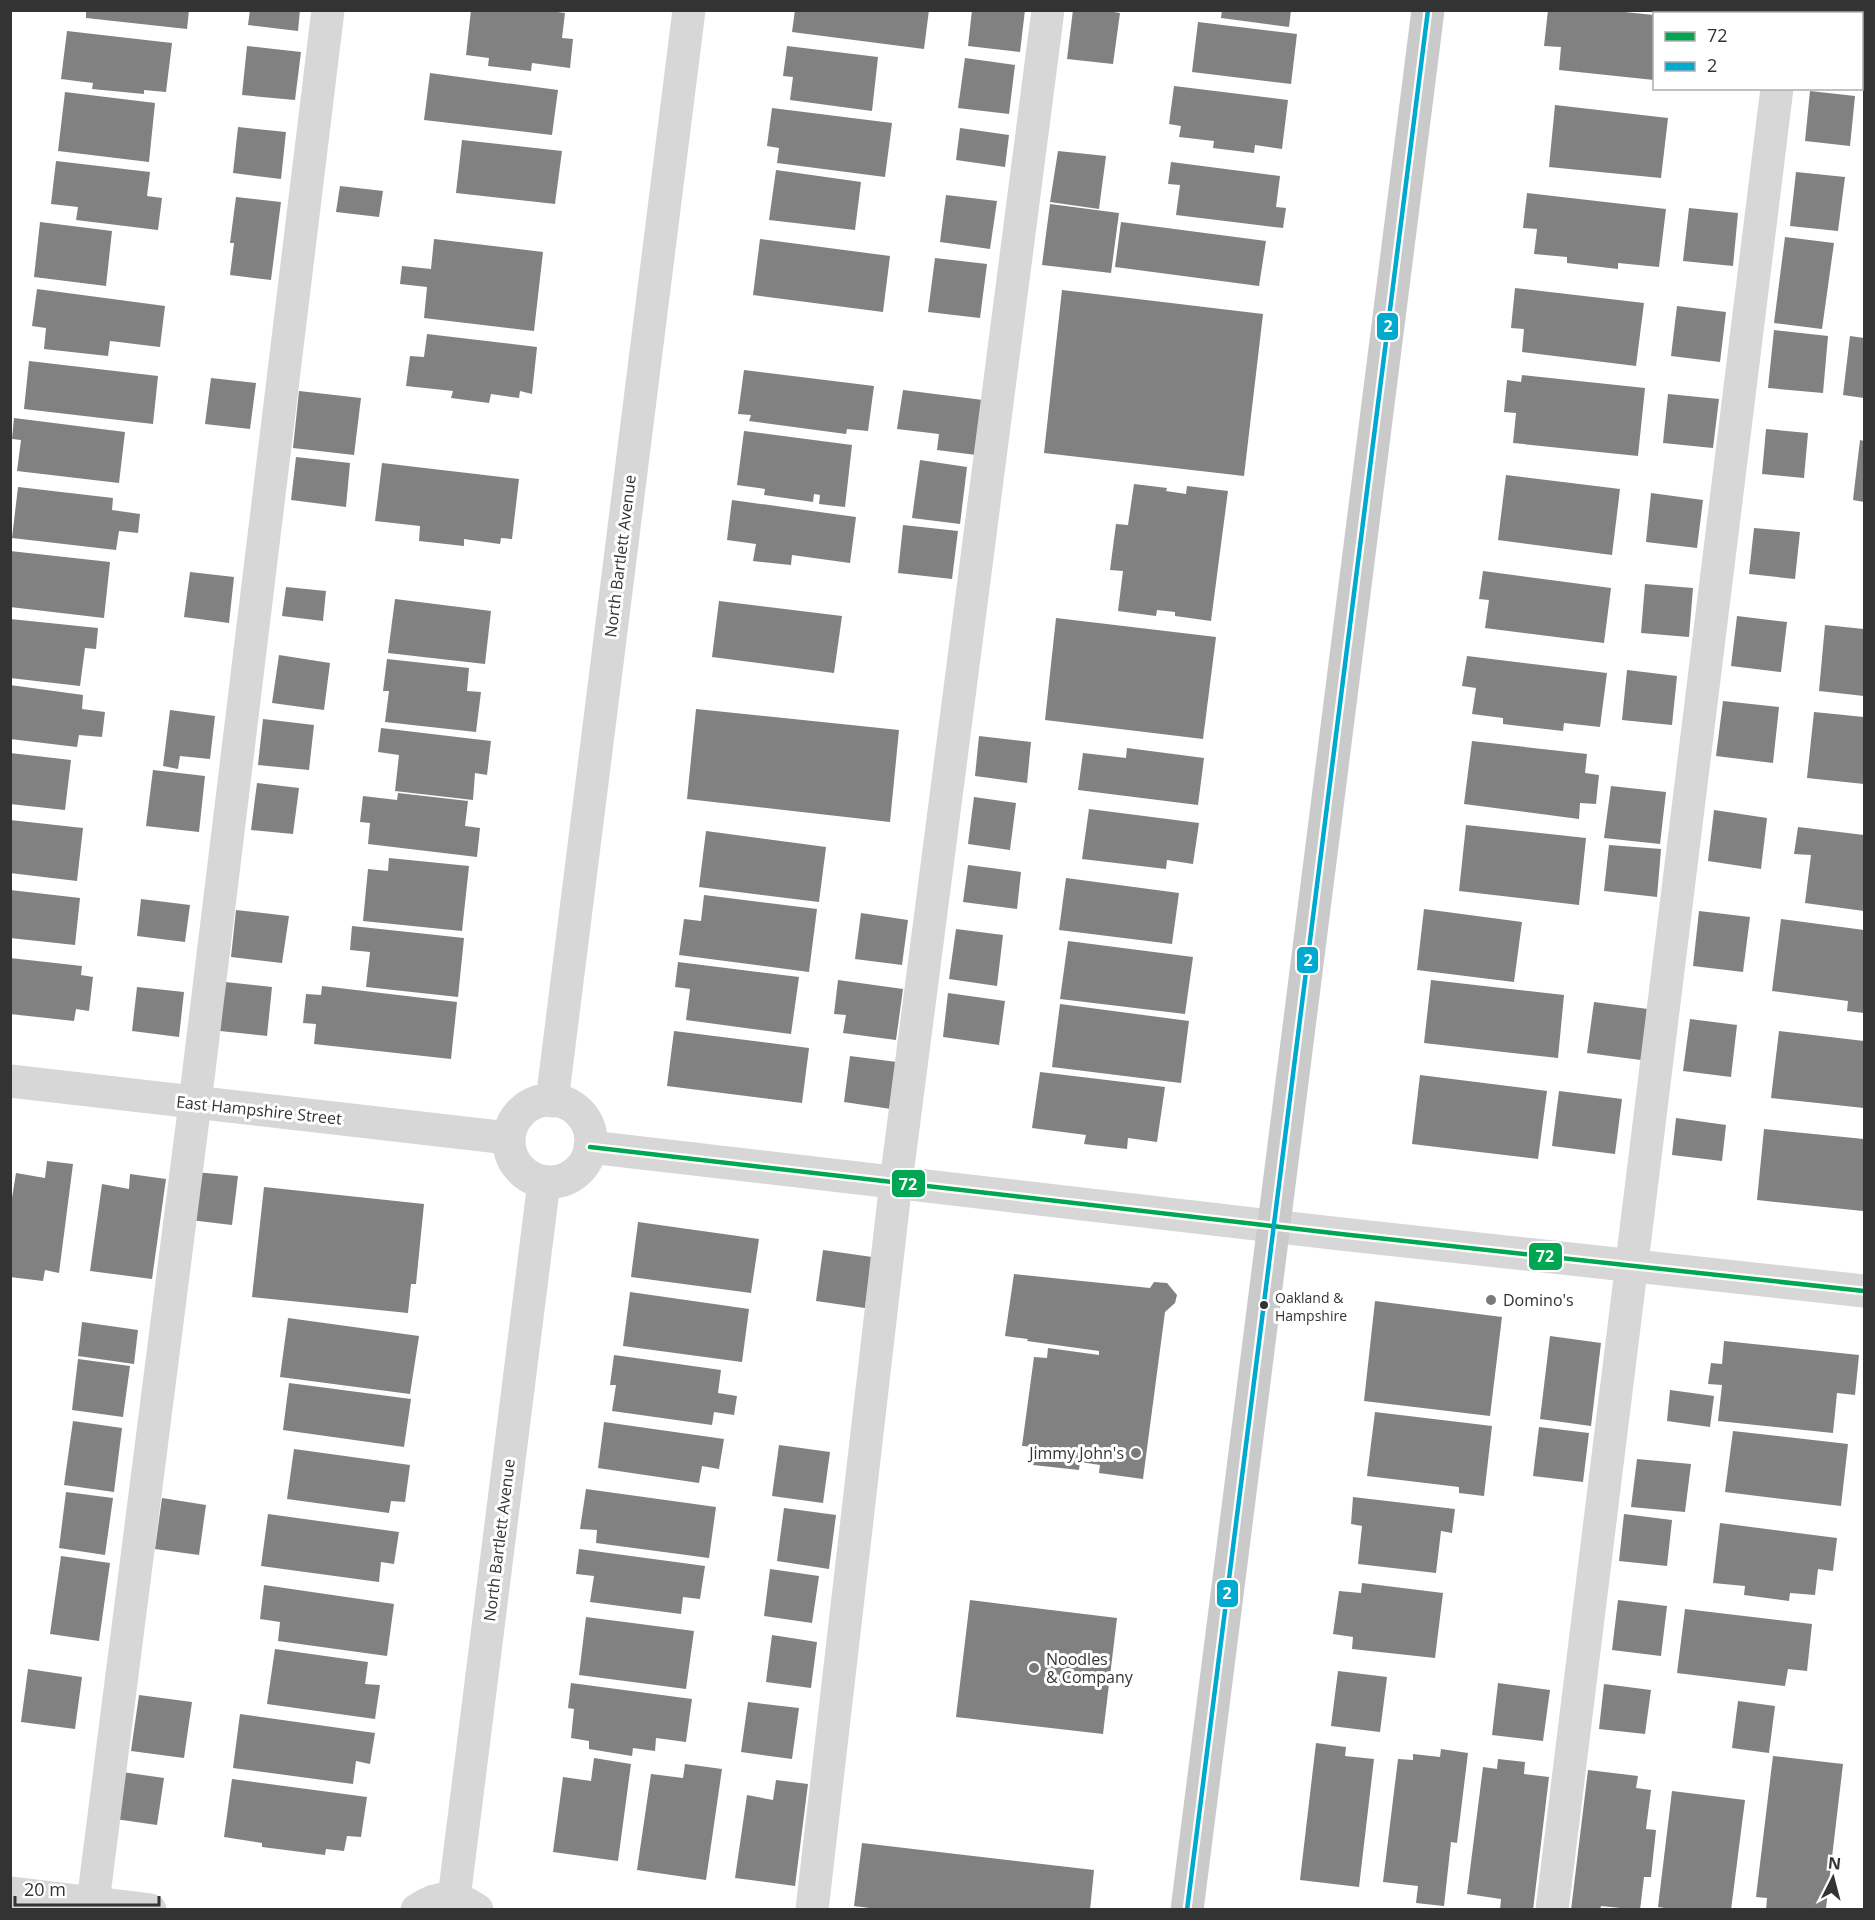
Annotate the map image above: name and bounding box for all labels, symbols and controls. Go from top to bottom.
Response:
legend [1653,12,1863,90]
text: 72 [1707,23,1728,47]
text: 2 [1707,53,1717,77]
line badge: 2 [1376,312,1399,341]
text: 2 [1383,315,1393,337]
street label: North Bartlett Avenue [599,473,641,639]
line badge: 2 [1296,946,1319,974]
text: 2 [1303,949,1313,971]
street label: East Hampshire Street [175,1090,343,1130]
line badge: 72 [891,1169,926,1198]
text: 72 [899,1173,917,1195]
line badge: 72 [1528,1242,1563,1271]
text: 72 [1536,1245,1554,1267]
place label: Oakland & Hampshire [1275,1288,1347,1325]
place label: Domino's [1503,1289,1574,1311]
marker: Domino's [1484,1293,1498,1307]
marker: Oakland & Hampshire [1258,1299,1270,1311]
place label: Jimmy John's [1027,1442,1124,1464]
marker: Jimmy John's [1129,1446,1143,1460]
street label: North Bartlett Avenue [478,1457,520,1623]
line badge: 2 [1216,1579,1239,1608]
text: 2 [1222,1582,1232,1604]
place label: Noodles & Company [1046,1648,1134,1688]
marker: Noodles & Company [1027,1661,1041,1675]
north arrow [1803,1848,1863,1908]
text: N [1827,1851,1842,1875]
scale bar [15,1869,159,1907]
text: 20 m [24,1877,66,1901]

